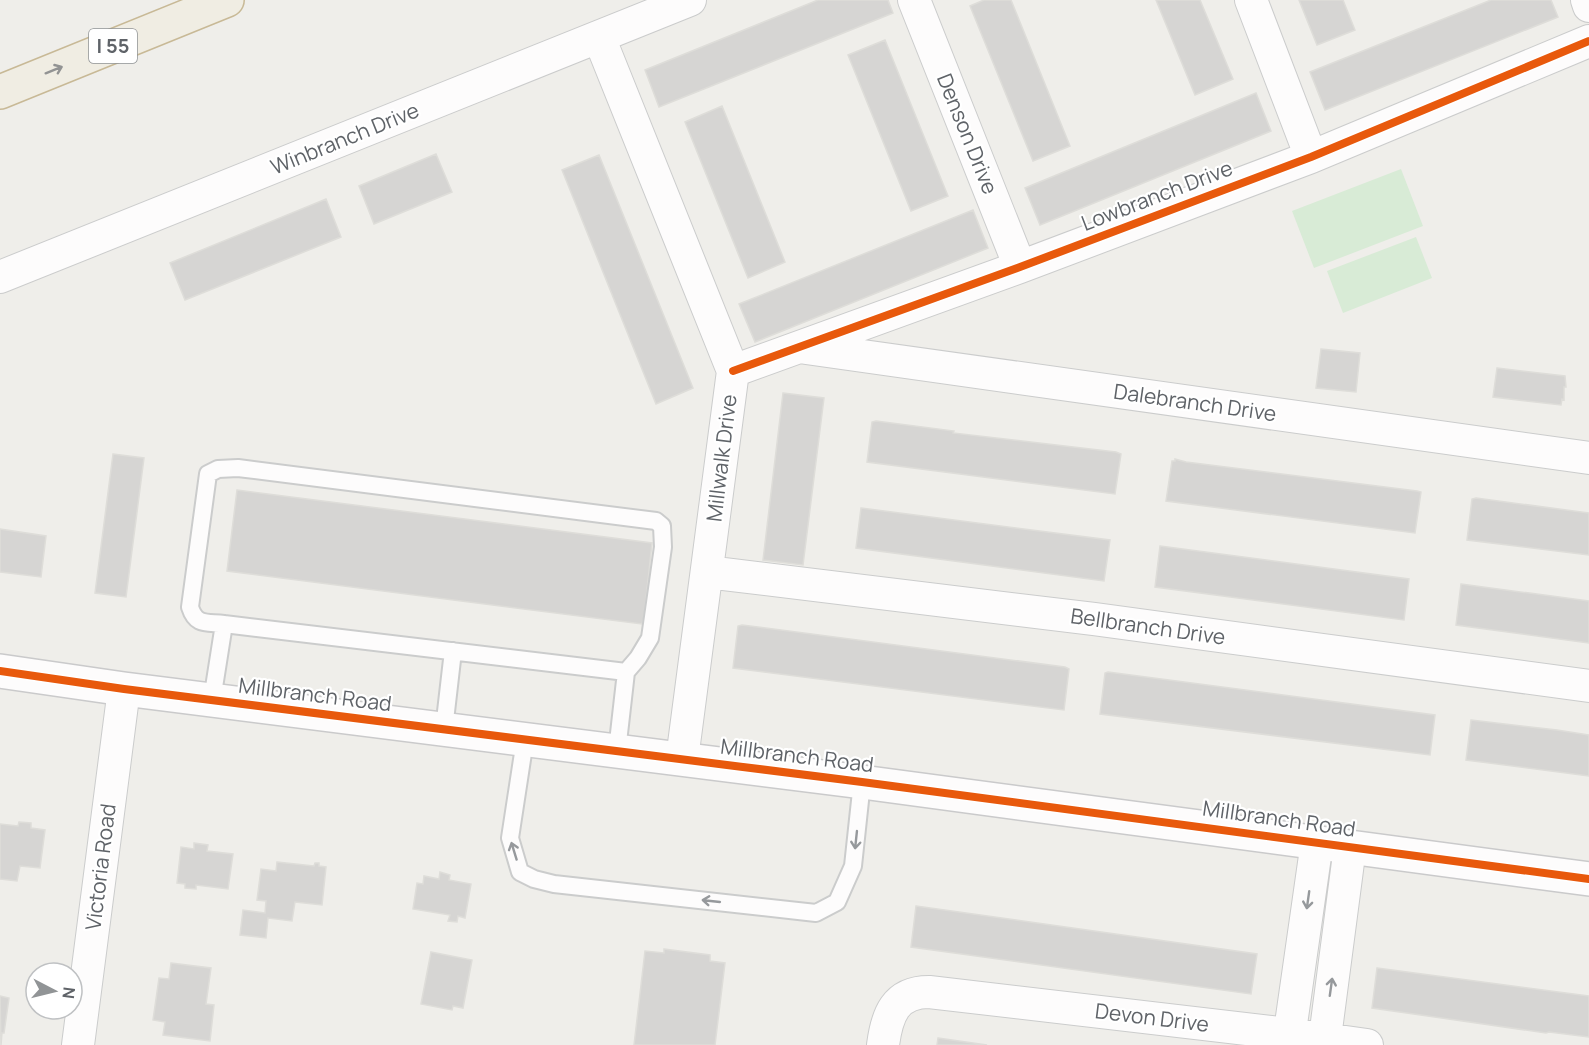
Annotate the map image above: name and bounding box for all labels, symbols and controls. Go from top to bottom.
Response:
road number: I 55 [89,29,137,63]
one-way arrow [44,64,63,75]
street label: Denson Drive [931,69,1005,198]
street label: Winbranch Drive [266,96,423,181]
street label: Lowbranch Drive [1077,153,1236,237]
street label: Dalebranch Drive [1112,377,1278,427]
street label: Millwalk Drive [699,393,743,523]
street label: Bellbranch Drive [1069,601,1227,651]
street label: Millbranch Road [237,671,393,717]
street label: Millbranch Road [719,732,875,778]
street label: Millbranch Road [1201,793,1357,843]
street label: Victoria Road [78,802,122,932]
one-way arrow [850,830,861,850]
one-way arrow [508,842,519,861]
one-way arrow [1303,890,1314,910]
one-way arrow [702,895,721,906]
north arrow [24,961,84,1021]
one-way arrow [1326,978,1337,997]
text: N [57,986,81,1000]
street label: Devon Drive [1094,996,1211,1038]

